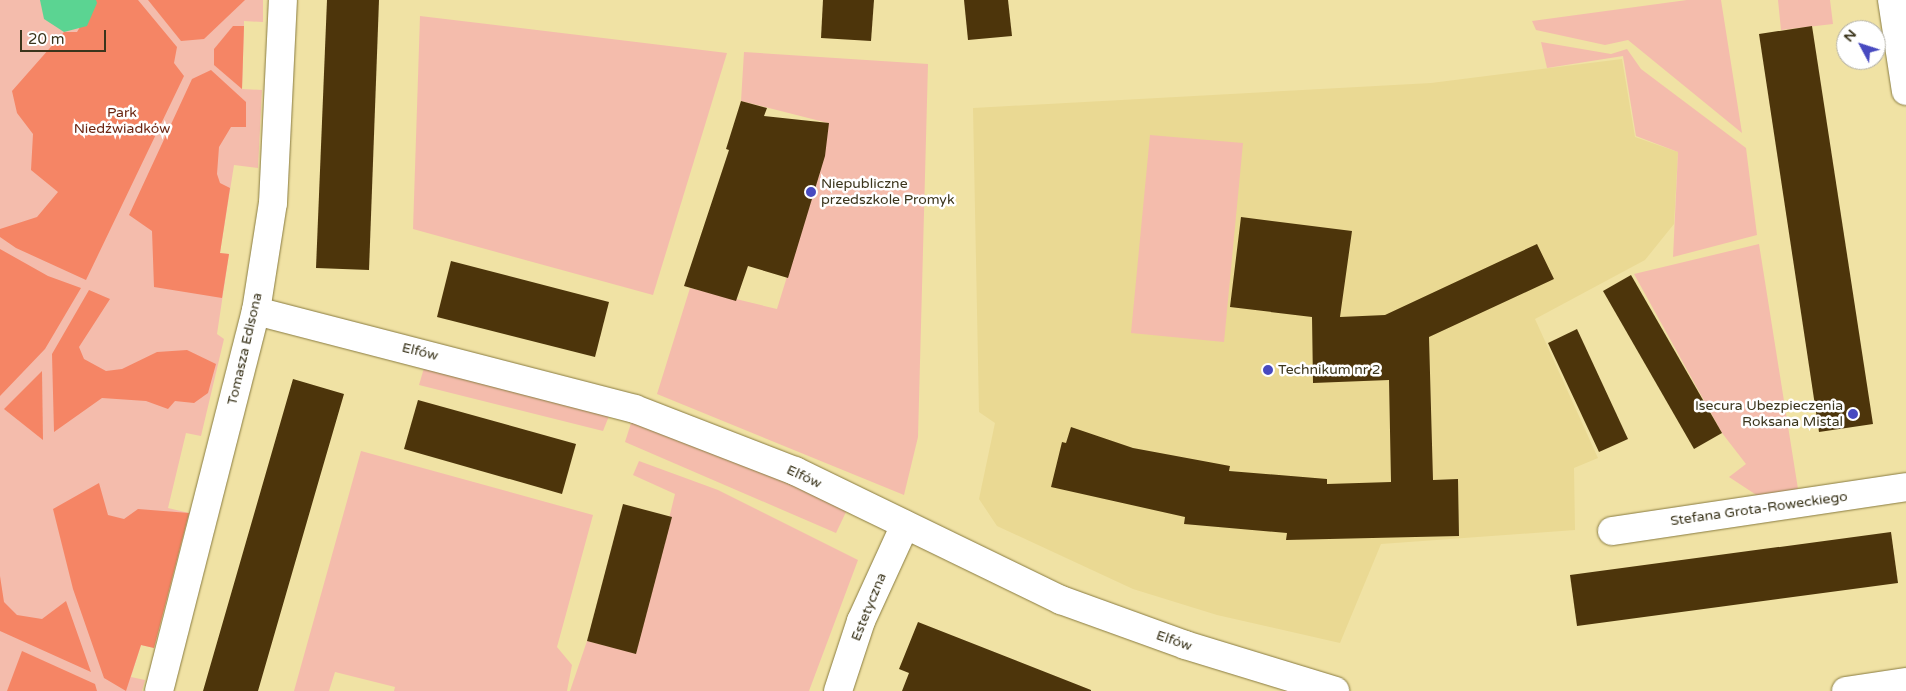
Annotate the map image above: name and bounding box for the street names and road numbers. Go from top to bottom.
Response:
street label: Tomasza Edisona [224,291,266,407]
street label: Elfów [400,339,440,365]
street label: Elfów [784,462,824,492]
street label: Stefana Grota-Roweckiego [1669,488,1849,530]
street label: Estetyczna [848,570,890,644]
street label: Elfów [1154,627,1194,655]

